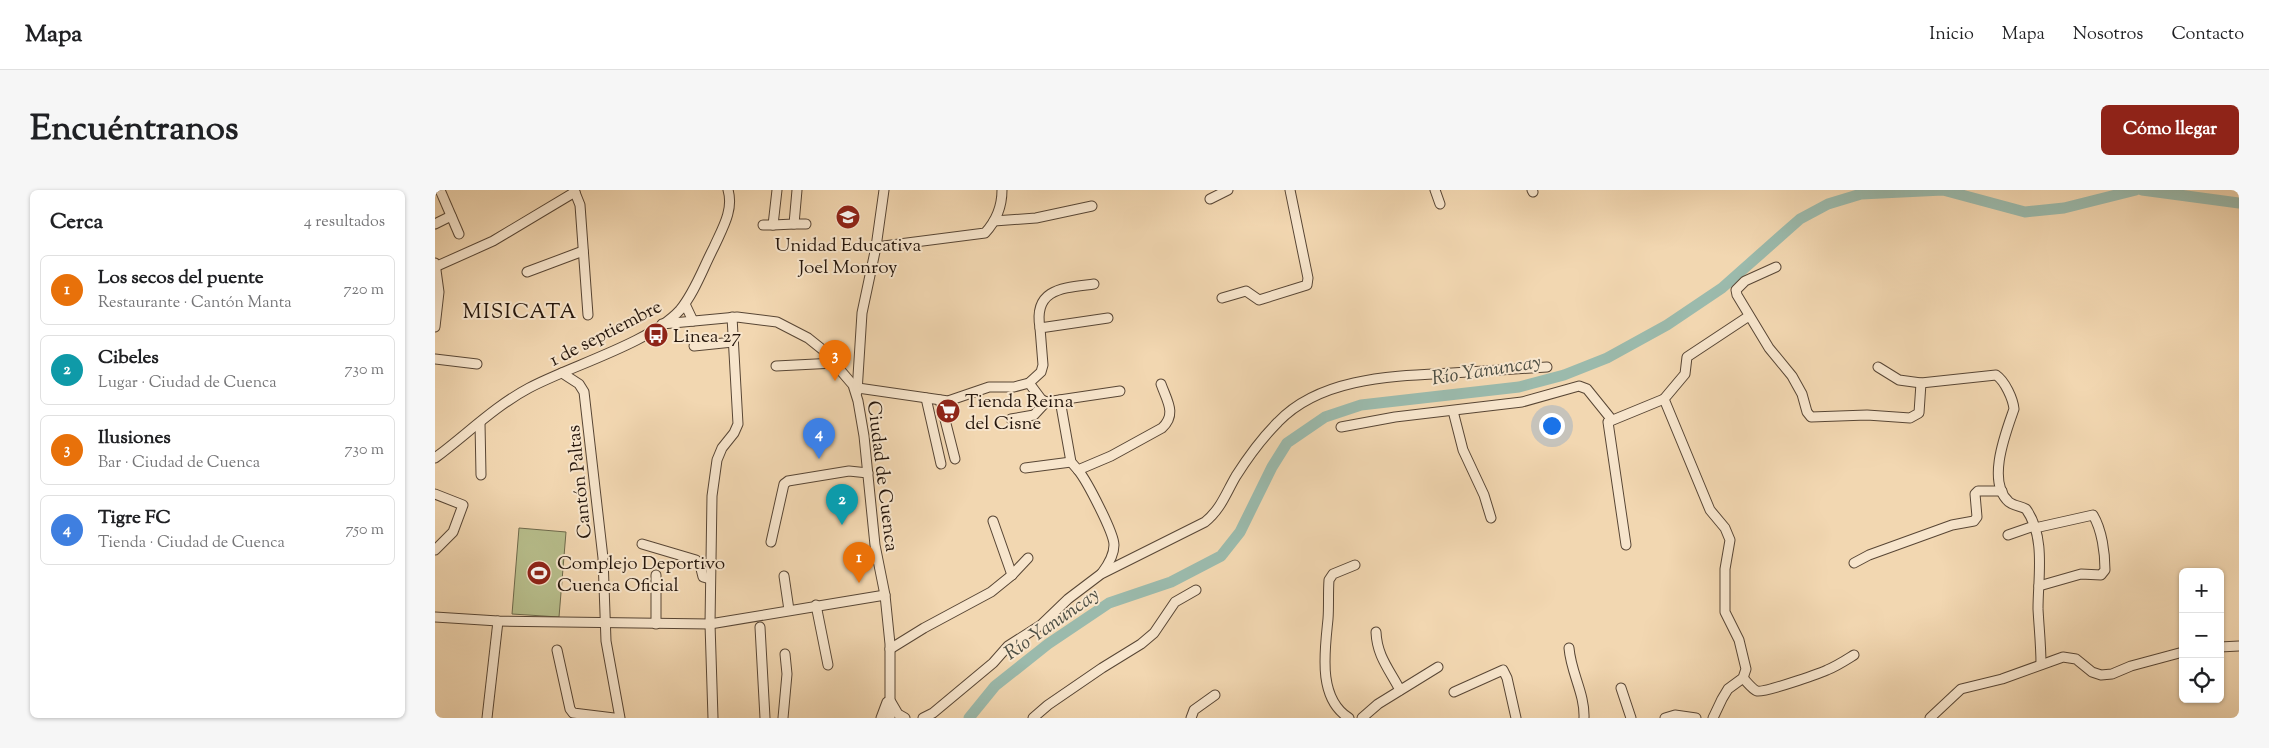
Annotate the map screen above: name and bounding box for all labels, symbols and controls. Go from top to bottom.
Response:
text: Mapa [25,18,82,52]
text: Inicio [1929,22,1974,48]
text: Mapa [2002,22,2045,48]
text: Nosotros [2073,22,2143,48]
text: Contacto [2171,22,2244,48]
text: Encuéntranos [30,105,239,156]
button: Cómo llegar [2101,105,2239,155]
school or university icon: Unidad Educativa Joel Monroy [835,204,861,230]
text: Cerca [50,208,103,238]
text: 4 resultados [304,211,385,234]
place label: Unidad Educativa Joel Monroy [775,233,922,282]
text: Los secos del puente [98,265,264,292]
text: 1 [64,279,70,302]
text: 720 m [344,279,384,302]
text: Restaurante · Cantón Manta [98,292,292,315]
street label: 1 de septiembre [545,294,667,374]
district label: MISICATA [463,298,577,328]
bus stop icon: Linea 27 [643,322,669,348]
place label: Linea 27 [673,324,741,351]
pin: 3 [819,340,851,381]
text: Cibeles [98,345,159,372]
water label: Río Yanuncay [1430,349,1543,394]
text: 2 [63,359,71,382]
text: 730 m [345,359,384,382]
text: Lugar · Ciudad de Cuenca [98,372,277,395]
place label: Tienda Reina del Cisne [965,389,1074,438]
supermarket icon: Tienda Reina del Cisne [935,398,961,424]
street label: Ciudad de Cuenca [859,399,904,554]
your location [1539,413,1565,439]
pin: 4 [803,418,835,459]
street label: Cantón Paltas [561,424,600,540]
text: Ilusiones [98,425,171,452]
text: 3 [64,439,70,462]
text: 730 m [345,439,384,462]
text: Bar · Ciudad de Cuenca [98,452,260,475]
pin: 2 [826,484,858,525]
text: Tigre FC [98,505,171,532]
text: 4 [63,519,71,542]
text: 750 m [345,519,384,542]
text: Tienda · Ciudad de Cuenca [98,532,285,555]
pin: 1 [843,542,875,583]
place label: Complejo Deportivo Cuenca Oficial [557,551,725,600]
sports icon: Complejo Deportivo Cuenca Oficial [526,560,552,586]
map controls [2179,568,2224,703]
button: + [2179,568,2224,613]
water label: Río Yanuncay [999,582,1106,668]
button: − [2179,613,2224,658]
button: locate [2179,658,2224,703]

